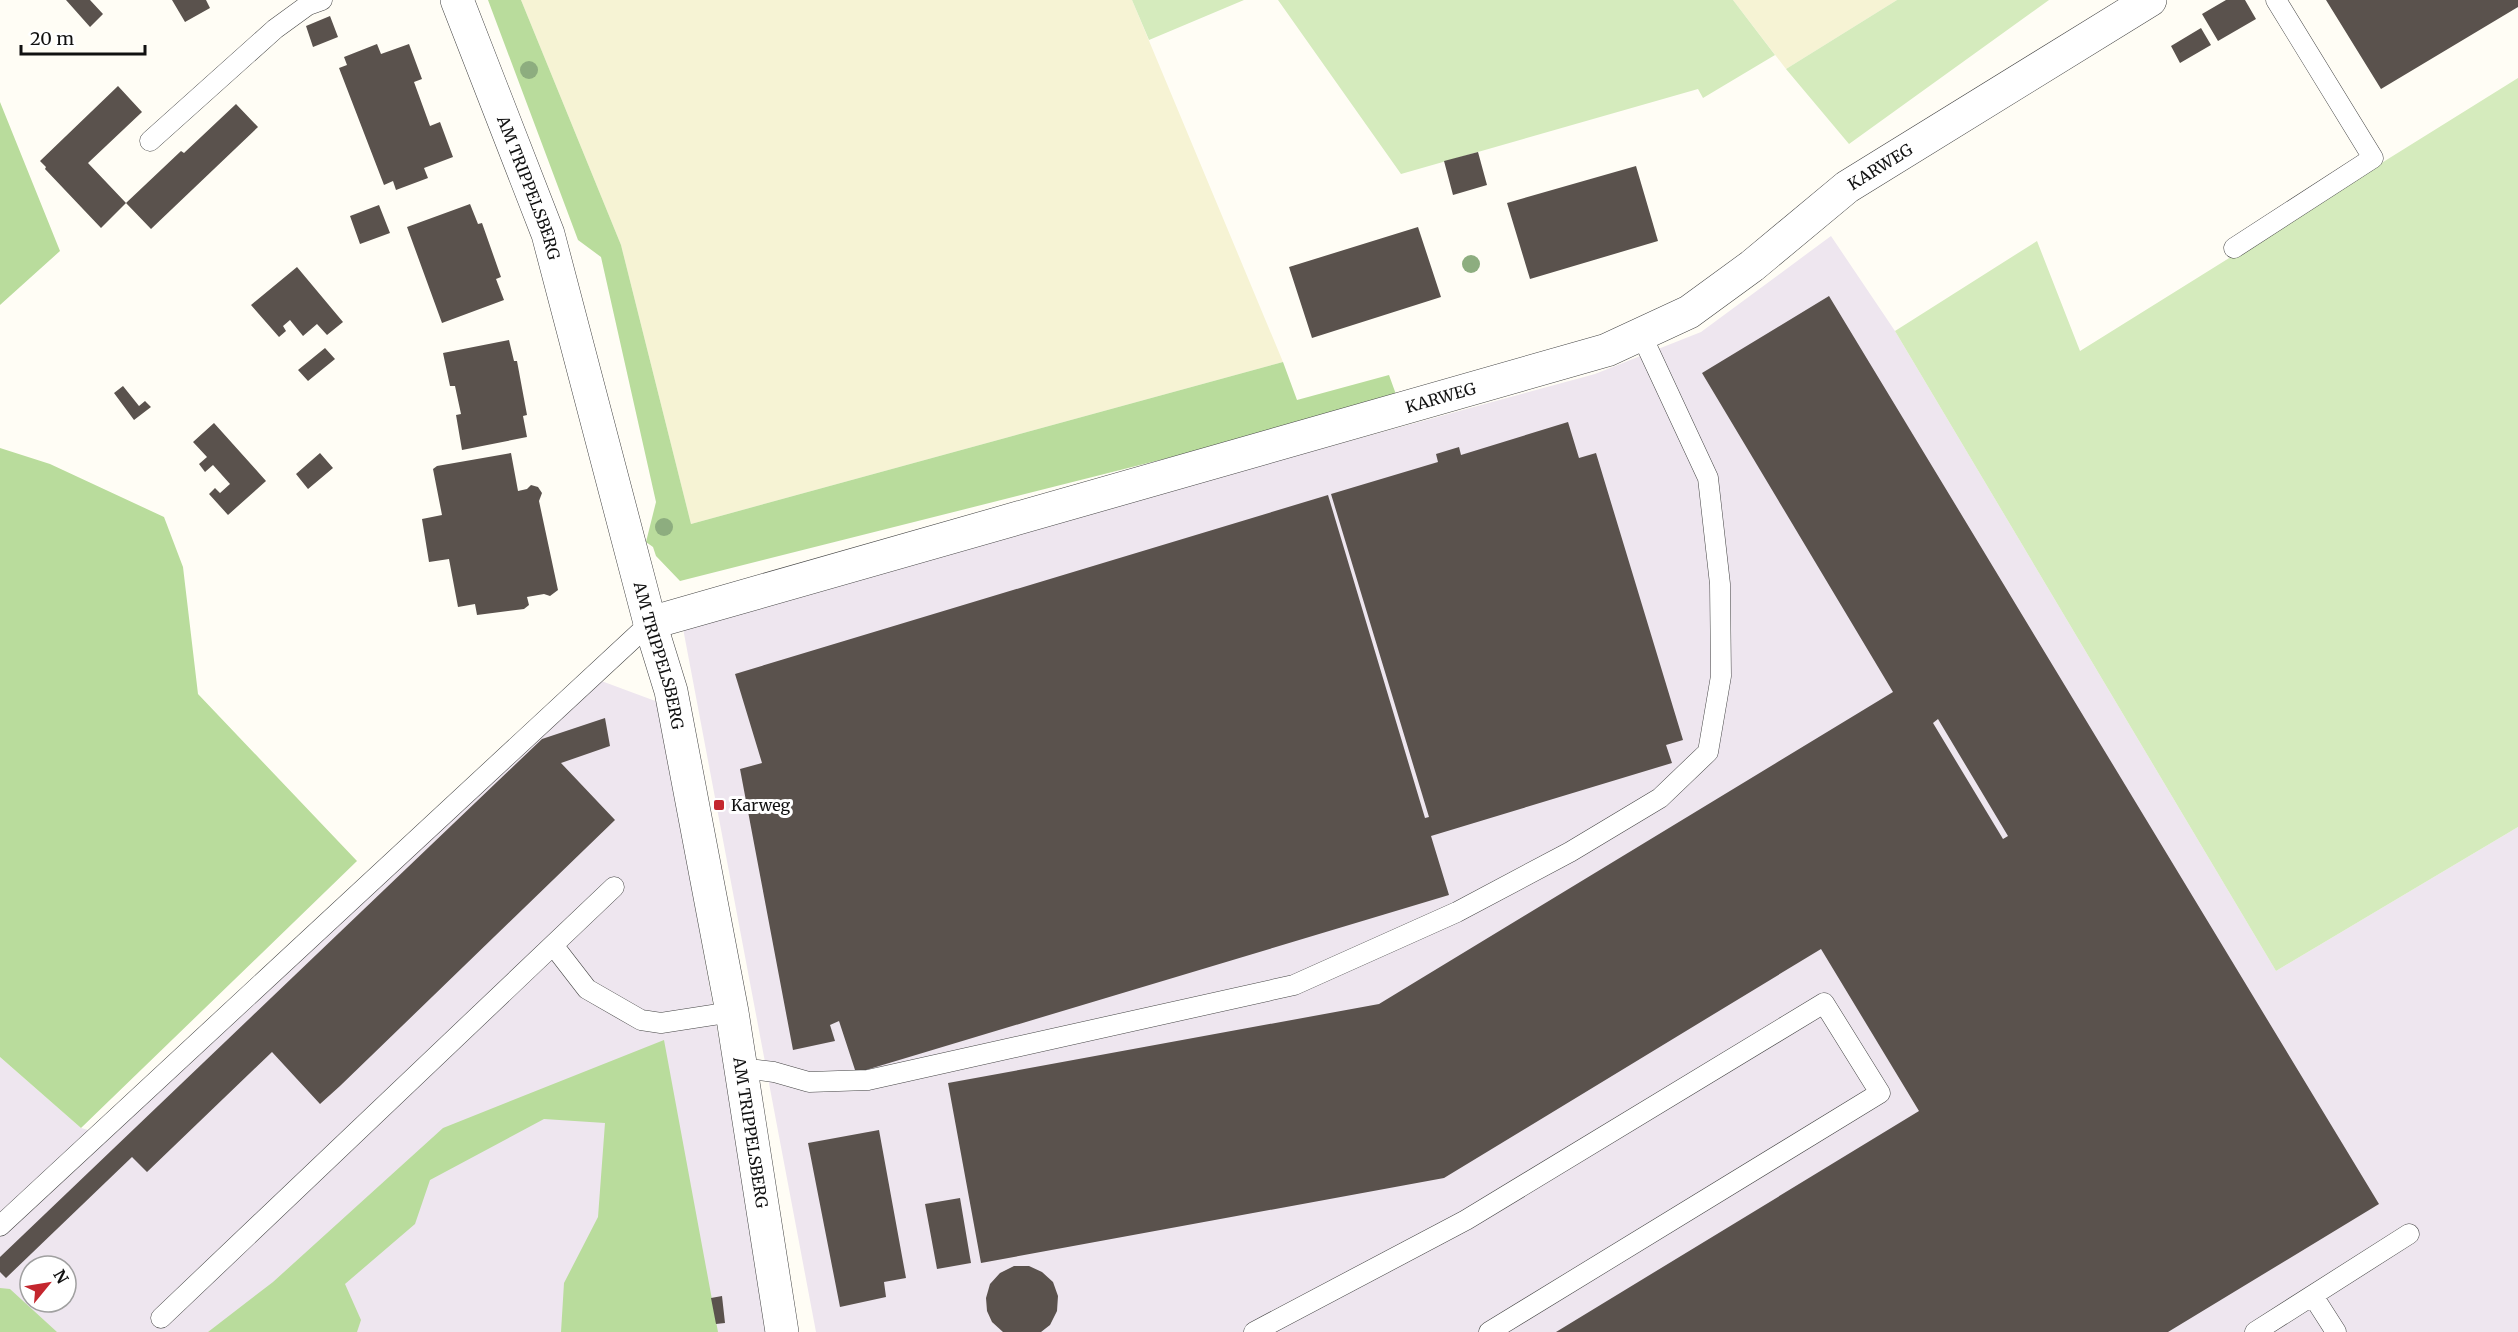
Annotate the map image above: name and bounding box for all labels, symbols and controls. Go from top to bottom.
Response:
scale bar [21,18,146,56]
text: 20 m [30,27,74,50]
street label: AM TRIPPELSBERG [493,112,564,262]
street label: KARWEG [1844,139,1916,194]
street label: KARWEG [1403,378,1478,417]
street label: AM TRIPPELSBERG [629,578,688,731]
place label: Karweg [731,795,790,815]
marker: Karweg [712,798,726,812]
street label: AM TRIPPELSBERG [729,1055,773,1210]
north arrow [18,1254,78,1314]
text: N [49,1266,73,1287]

